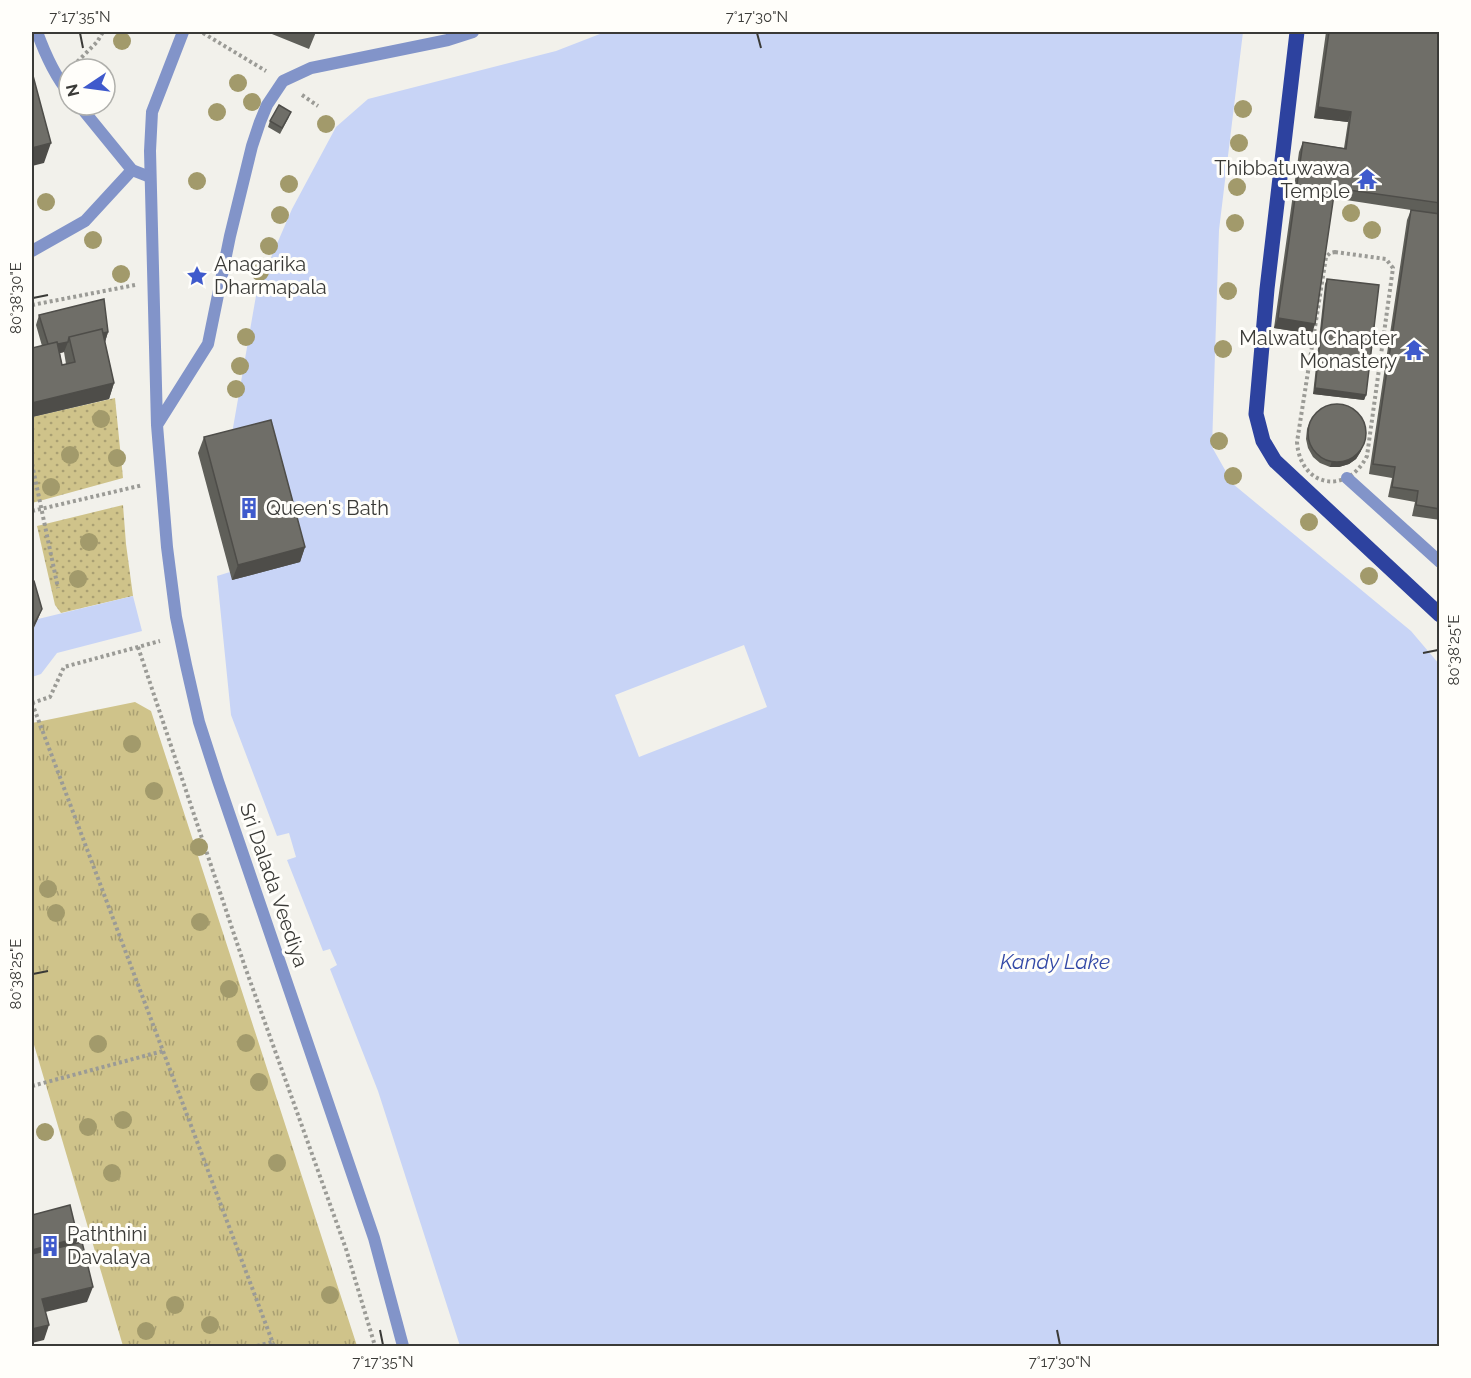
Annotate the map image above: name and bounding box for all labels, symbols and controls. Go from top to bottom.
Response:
text: 7°17'35"N [49,8,111,26]
text: 7°17'30"N [726,8,788,26]
north arrow [57,57,117,117]
text: N [62,82,84,98]
place label: Thibbatuwawa Temple [1214,156,1350,203]
temple icon: Thibbatuwawa Temple [1355,167,1379,191]
place label: Anagarika Dharmapala [214,252,327,299]
text: 80°38'30"E [7,262,25,334]
place icon: Anagarika Dharmapala [185,264,209,288]
place label: Malwatu Chapter Monastery [1239,326,1397,373]
temple icon: Malwatu Chapter Monastery [1402,338,1426,362]
building icon: Queen's Bath [237,496,261,520]
place label: Queen's Bath [266,496,389,520]
text: 80°38'25"E [1445,615,1463,685]
street label: Sri Dalada Veediya [235,800,313,970]
text: 80°38'25"E [7,939,25,1009]
water label: Kandy Lake [1000,949,1110,974]
place label: Paththini Davalaya [67,1222,151,1269]
building icon: Paththini Davalaya [38,1234,62,1258]
text: 7°17'35"N [352,1353,414,1371]
text: 7°17'30"N [1029,1353,1091,1371]

